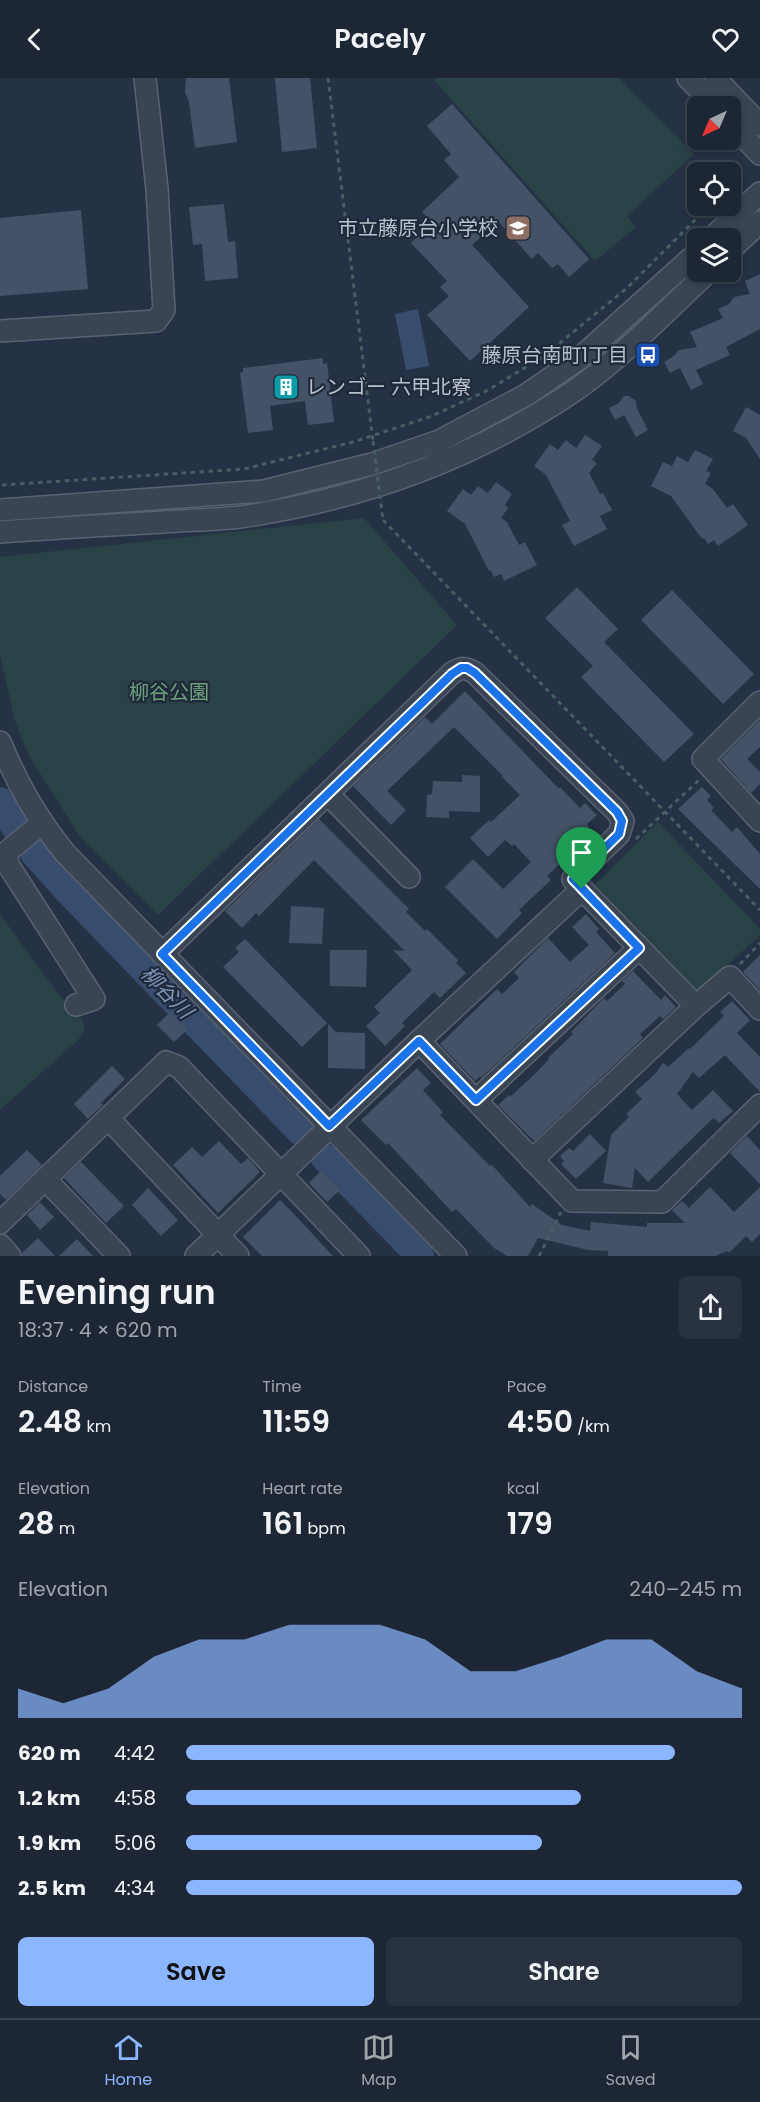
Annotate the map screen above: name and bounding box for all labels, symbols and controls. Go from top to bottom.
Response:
text: Pacely [334,20,426,57]
icon: back [18,23,51,56]
icon: heart [709,23,742,56]
north arrow [687,96,741,150]
map controls [687,96,741,282]
button: locate [687,162,741,216]
school or university icon: 市立藤原台小学校 [503,213,533,243]
place label: 市立藤原台小学校 [338,214,498,242]
button: layers [687,228,741,282]
bus stop icon: 藤原台南町1丁目 [633,340,663,370]
place label: 藤原台南町1丁目 [482,341,628,369]
building icon: レンゴー 六甲北寮 [271,372,301,402]
place label: レンゴー 六甲北寮 [306,373,471,401]
park label: 柳谷公園 [129,678,209,706]
pin [556,827,607,889]
icon: arrive [565,836,598,869]
water label: 柳谷川 [135,959,201,1026]
text: Evening run [18,1269,216,1316]
button: share [679,1276,742,1339]
text: 18:37 · 4 × 620 m [18,1316,178,1344]
text: Distance [18,1375,88,1398]
text: Time [262,1375,301,1398]
text: Pace [507,1375,546,1398]
text: 2.48 [18,1400,82,1443]
text: 11:59 [262,1400,330,1443]
text: 4:50 [507,1400,573,1443]
text: km [82,1415,111,1438]
text: /km [573,1415,610,1438]
text: Elevation [18,1477,90,1500]
text: Heart rate [262,1477,343,1500]
text: kcal [507,1477,539,1500]
text: 28 [18,1502,55,1545]
text: 161 [262,1502,303,1545]
text: 179 [507,1502,553,1545]
text: m [55,1517,75,1540]
text: bpm [303,1517,346,1540]
text: Elevation [18,1575,108,1603]
text: 240–245 m [629,1575,742,1603]
text: 620 m [18,1739,81,1767]
text: 4:42 [114,1739,155,1767]
text: 1.2 km [18,1784,80,1812]
text: 4:58 [114,1784,156,1812]
text: 1.9 km [18,1829,81,1857]
text: 5:06 [114,1829,156,1857]
text: 2.5 km [18,1874,86,1902]
text: 4:34 [114,1874,155,1902]
button: Save [18,1937,374,2006]
button: Share [386,1937,742,2006]
tab: Home [104,2031,152,2092]
tab: Map [361,2031,397,2092]
tab: Saved [606,2031,655,2092]

